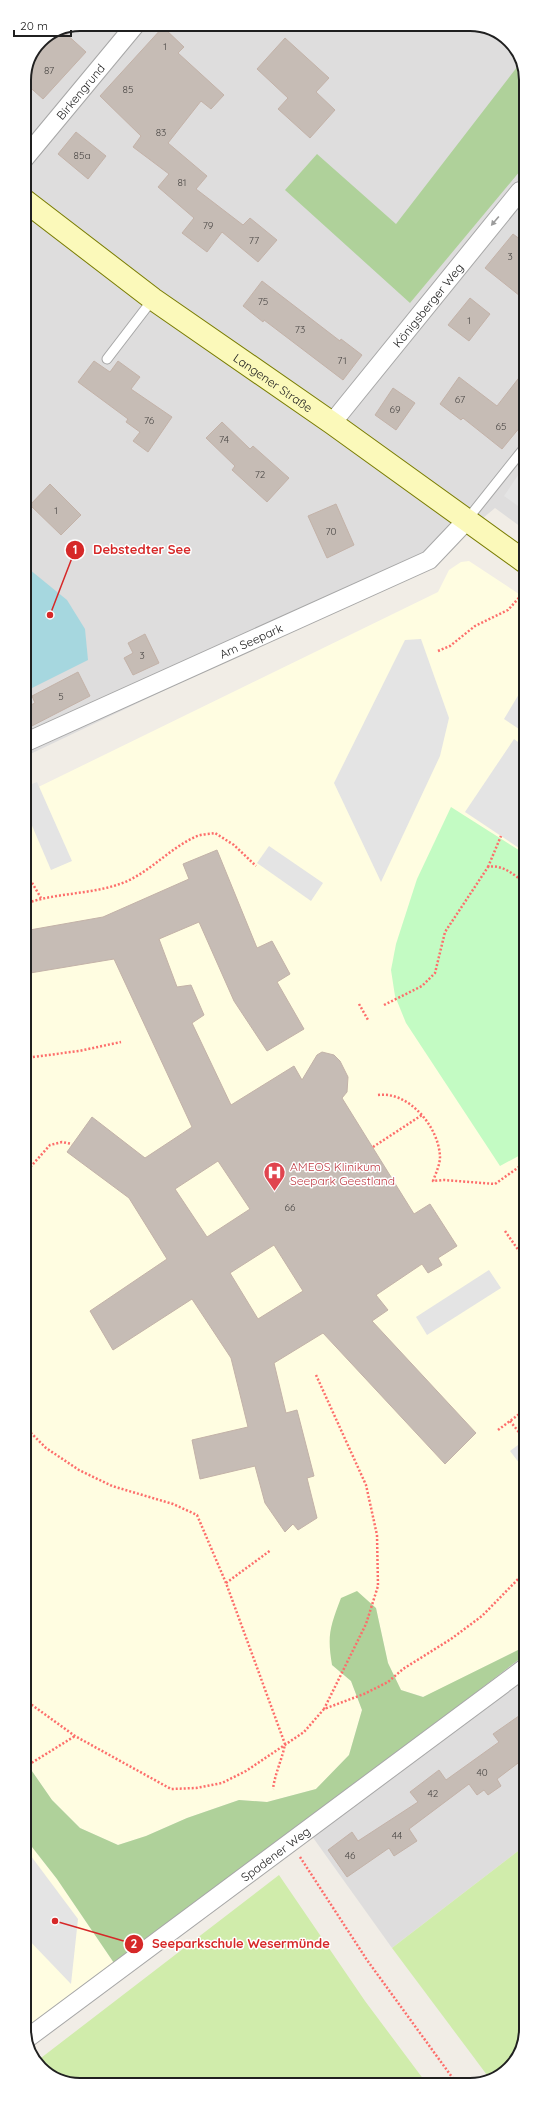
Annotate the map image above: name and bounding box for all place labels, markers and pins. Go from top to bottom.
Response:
callout: Debstedter See [65,537,199,562]
place label: AMEOS Klinikum Seepark Geestland [290,1159,395,1188]
hospital icon: AMEOS Klinikum Seepark Geestland [262,1160,288,1193]
callout: Seeparkschule Wesermünde [124,1931,338,1956]

